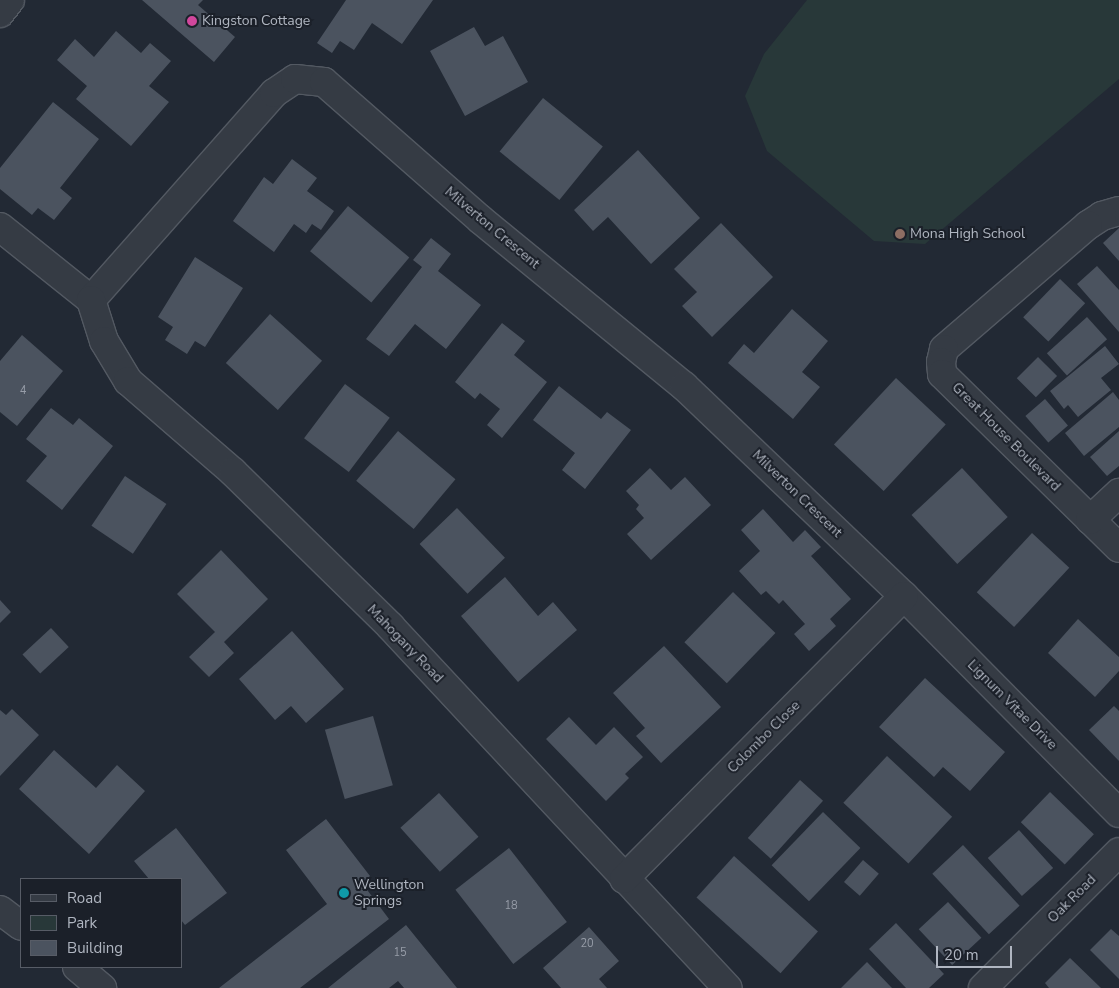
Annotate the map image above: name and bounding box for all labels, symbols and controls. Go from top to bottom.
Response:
place label: Kingston Cottage [202,13,310,29]
marker: Kingston Cottage [186,15,198,27]
street label: Milverton Crescent [441,183,543,273]
place label: Mona High School [910,226,1025,242]
marker: Mona High School [894,228,906,240]
street label: Great House Boulevard [948,379,1064,495]
house number: 4 [20,384,26,398]
street label: Milverton Crescent [749,447,845,541]
street label: Mahogany Road [364,601,446,687]
street label: Lignum Vitae Drive [964,657,1060,753]
street label: Colombo Close [724,697,804,777]
street label: Oak Road [1044,871,1100,927]
place label: Wellington Springs [354,877,424,910]
legend [20,878,182,968]
marker: Wellington Springs [338,887,350,899]
text: Road [67,888,102,908]
house number: 18 [504,899,518,913]
text: Park [67,913,97,933]
scale bar [939,936,1015,968]
house number: 20 [580,937,594,951]
text: Building [67,938,123,958]
text: 20 m [944,945,979,965]
house number: 15 [393,946,407,960]

